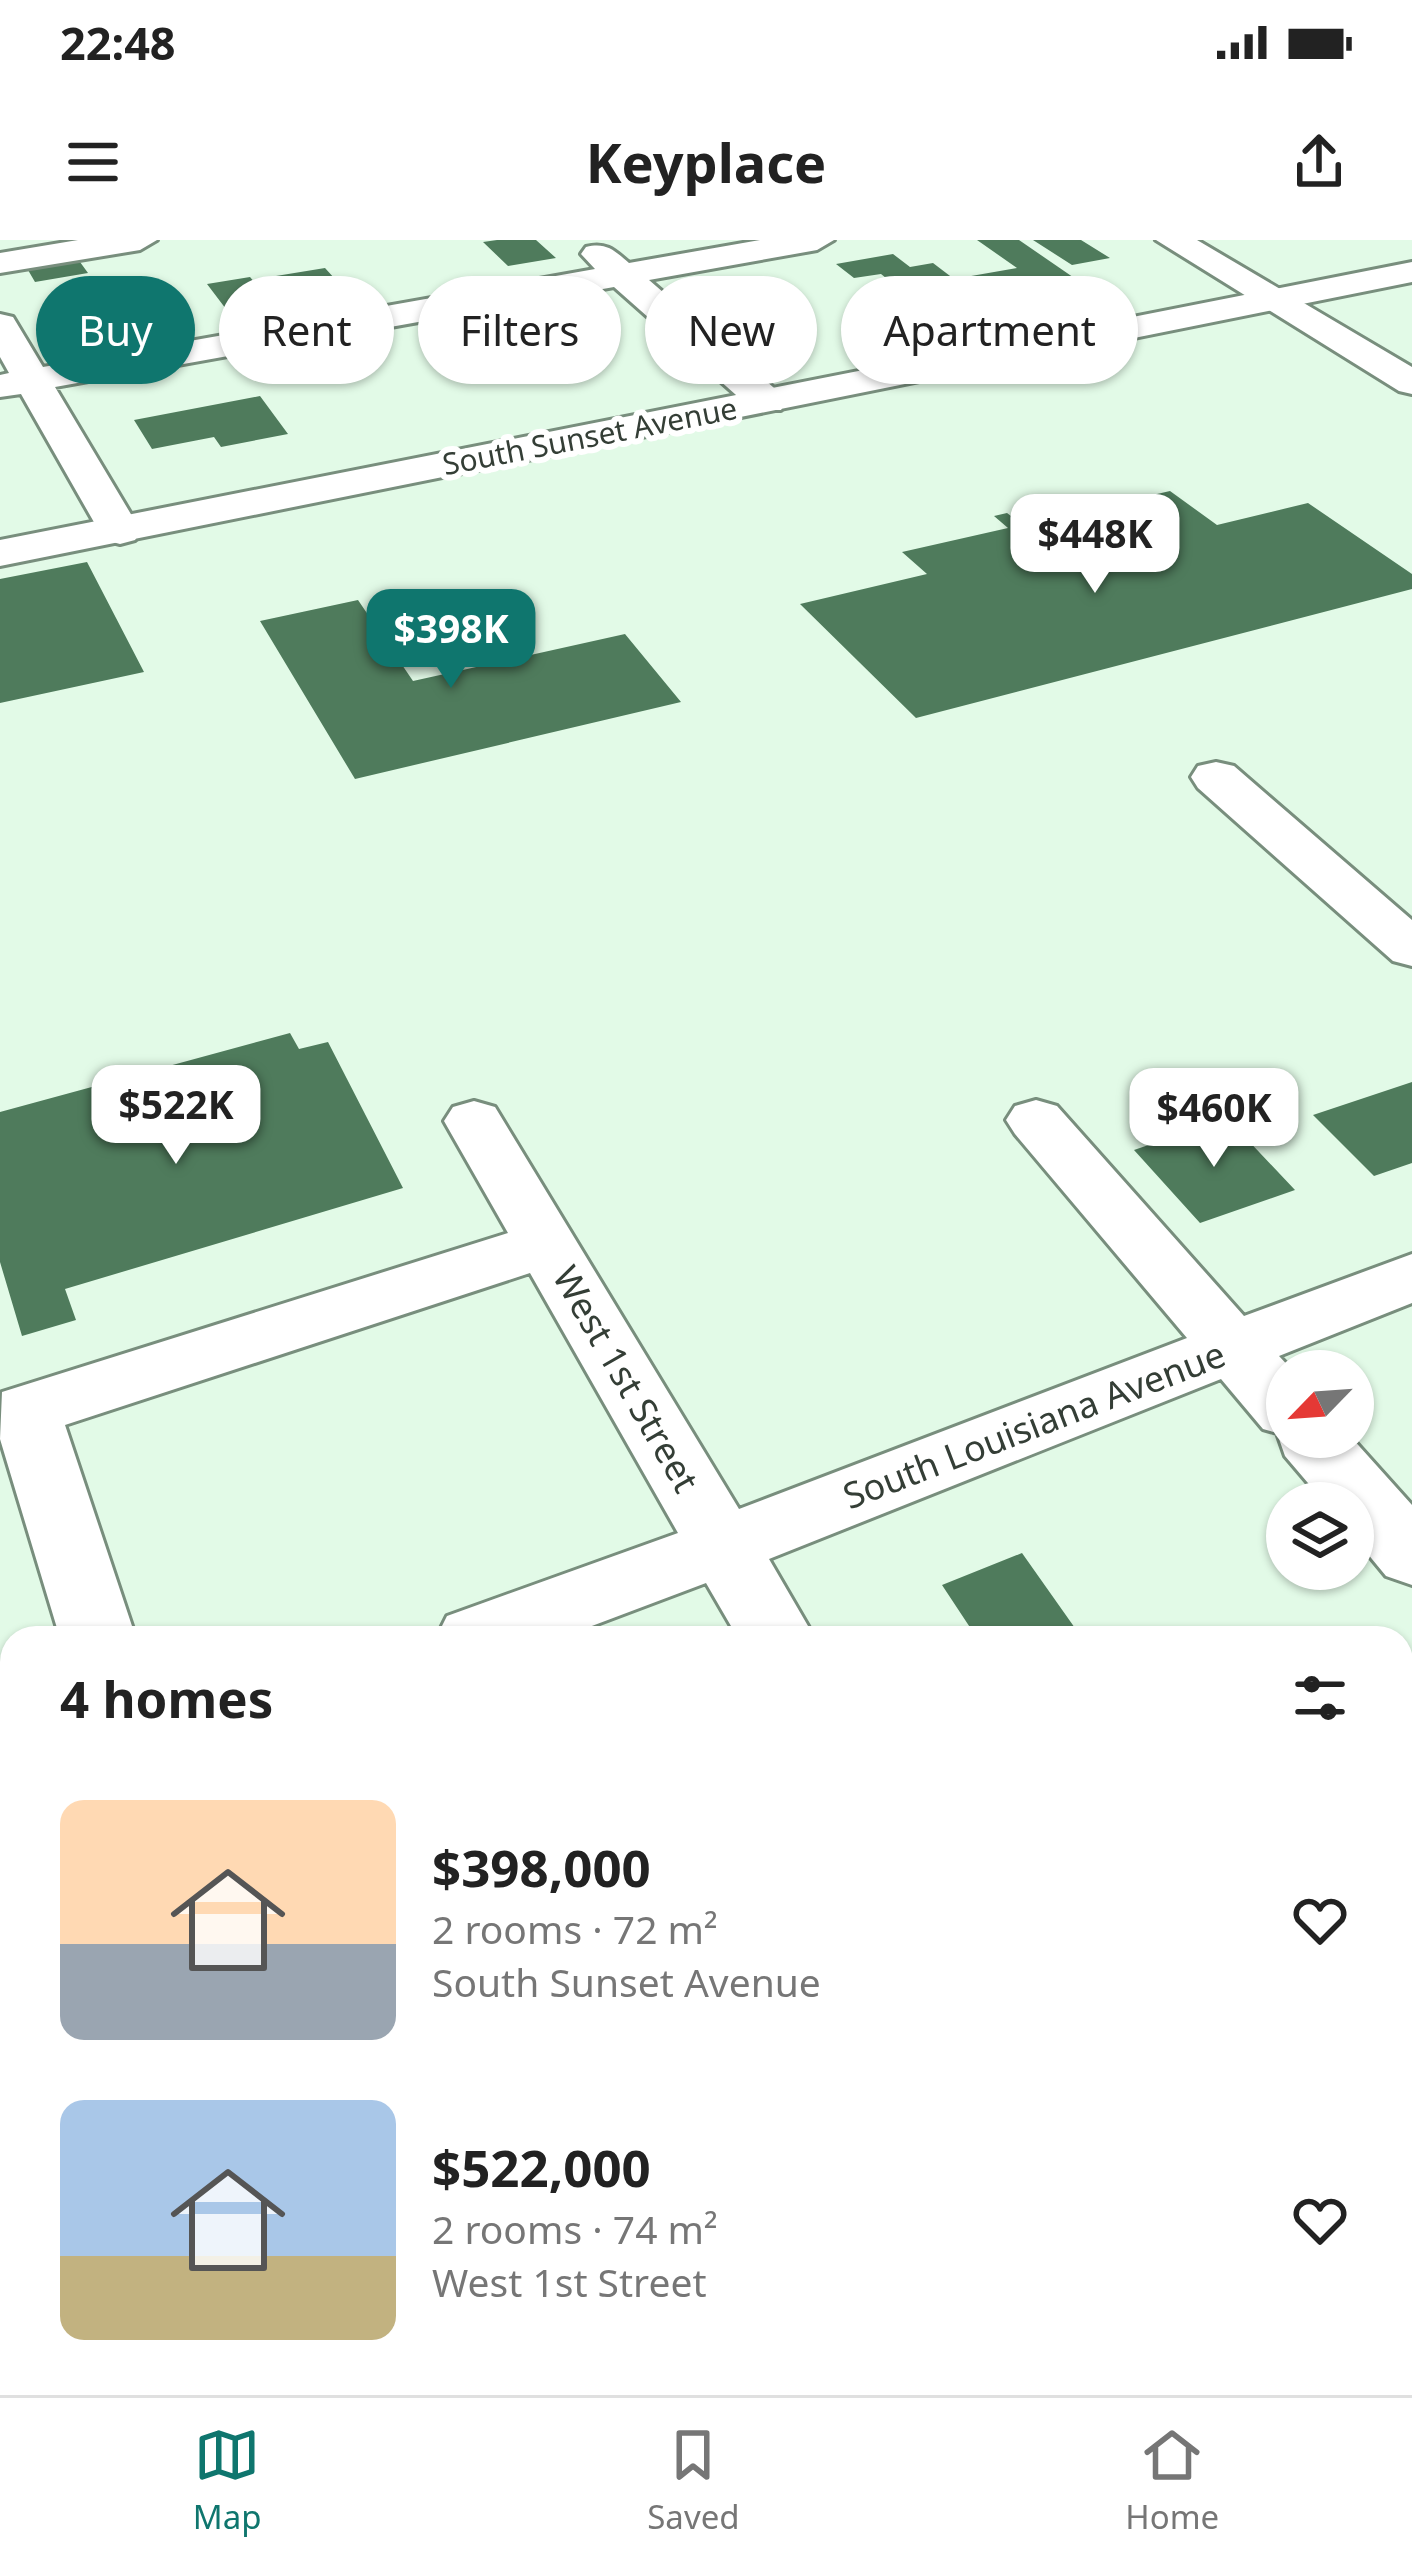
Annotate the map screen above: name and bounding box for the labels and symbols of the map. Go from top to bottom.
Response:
street label: South Sunset Avenue [439,387,740,484]
pin: $448K [1011,494,1179,596]
pin: $398K [367,589,535,691]
pin: $522K [92,1065,260,1167]
pin: $460K [1130,1068,1298,1170]
street label: West 1st Street [542,1257,711,1501]
street label: South Louisiana Avenue [836,1329,1232,1520]
north arrow [1266,1350,1374,1458]

